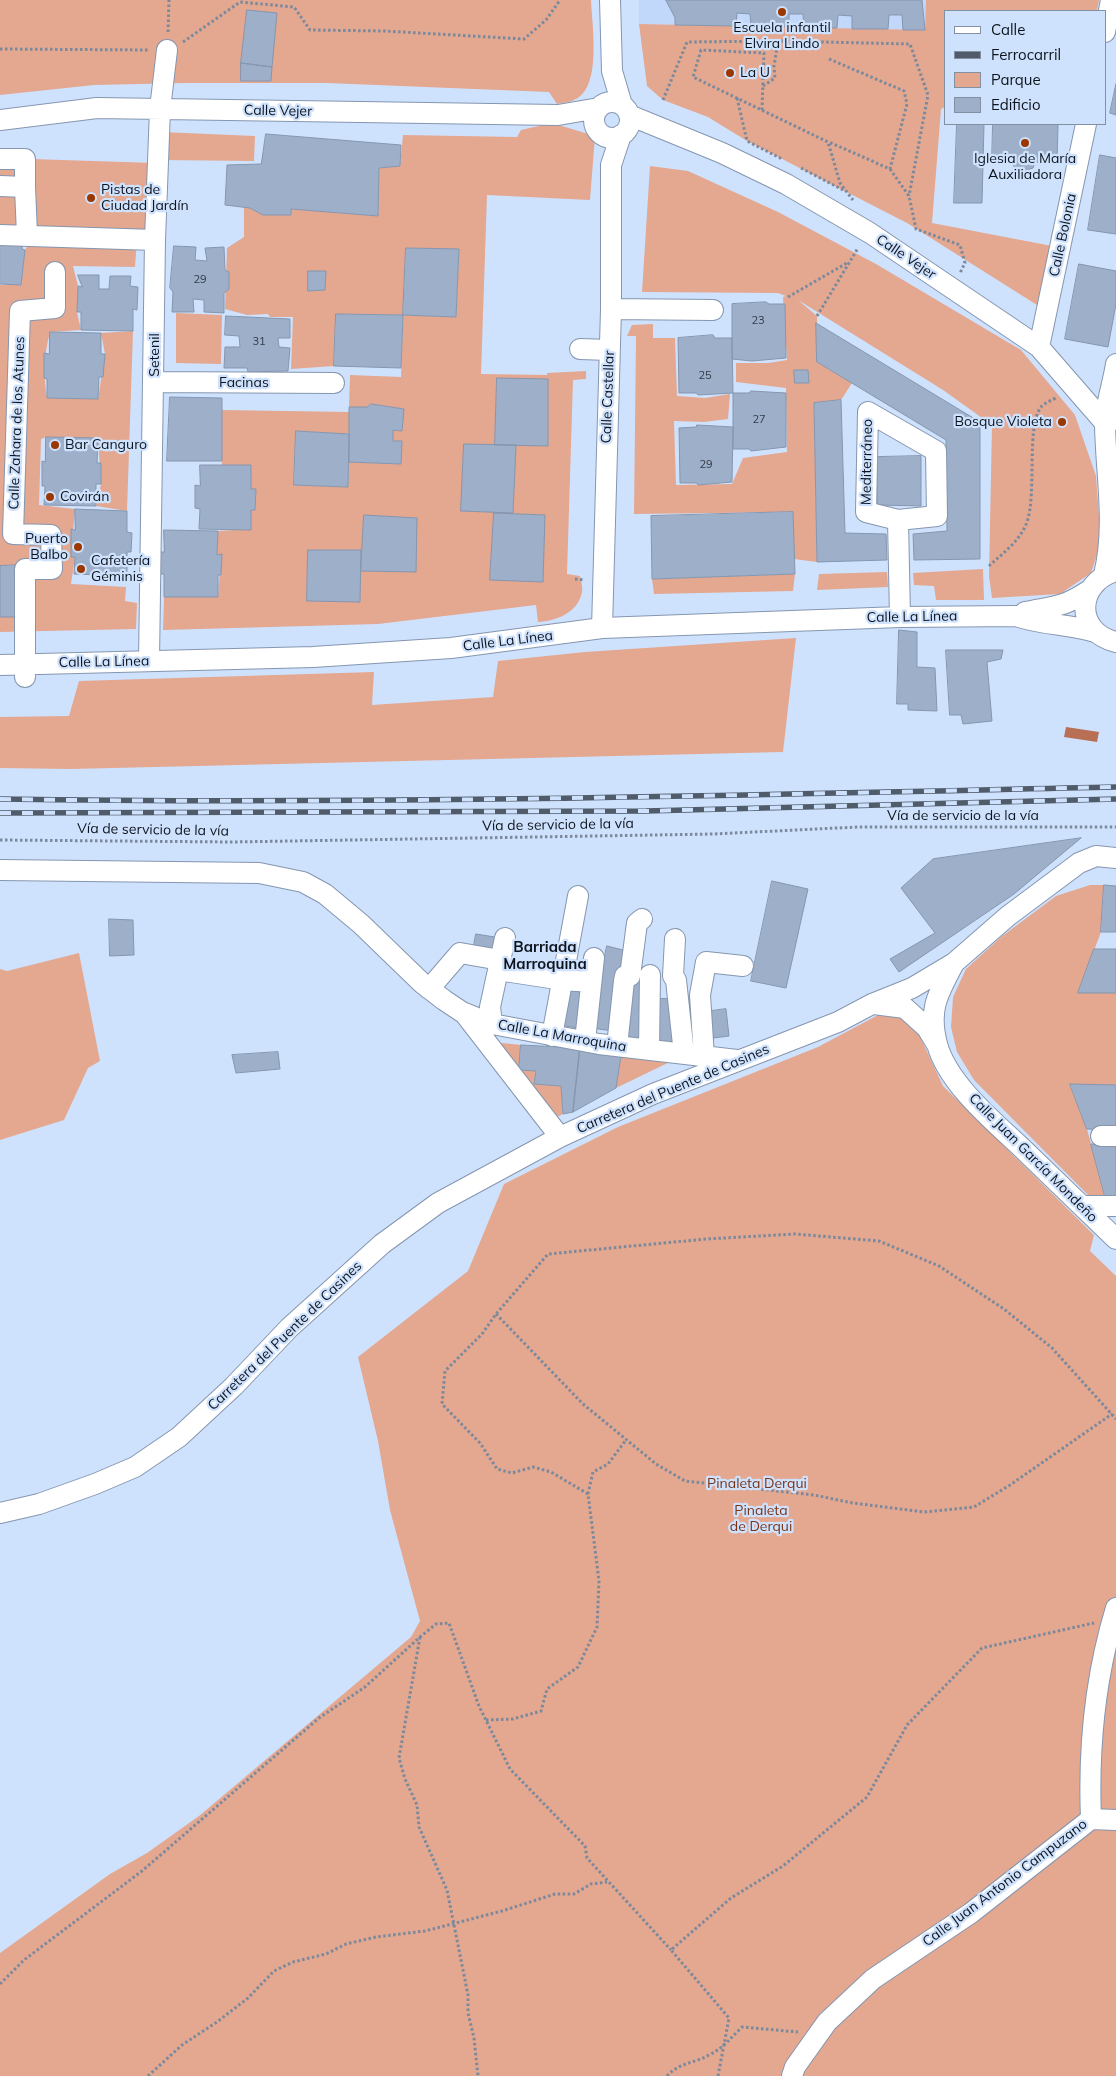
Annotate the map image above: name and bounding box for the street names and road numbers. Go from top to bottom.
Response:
street label: Calle Vejer [244,102,312,120]
street label: Calle Bolonia [1046,192,1080,278]
street label: Calle Vejer [873,231,939,283]
street label: Setenil [147,333,163,377]
street label: Calle Zahara de los Atunes [6,336,28,510]
street label: Calle Castellar [598,350,618,444]
street label: Facinas [219,375,269,391]
street label: Mediterráneo [858,419,876,505]
street label: Calle La Línea [867,608,957,626]
street label: Calle La Línea [462,627,554,655]
street label: Calle La Línea [59,653,149,671]
street label: Vía de servicio de la vía [887,808,1039,824]
street label: Vía de servicio de la vía [482,815,634,835]
street label: Vía de servicio de la vía [77,820,229,840]
street label: Calle La Marroquina [496,1016,628,1056]
street label: Carretera del Puente de Casines [574,1041,772,1137]
street label: Calle Juan García Mondeño [965,1090,1101,1226]
street label: Carretera del Puente de Casines [205,1258,365,1414]
street label: Calle Juan Antonio Campuzano [920,1816,1090,1950]

